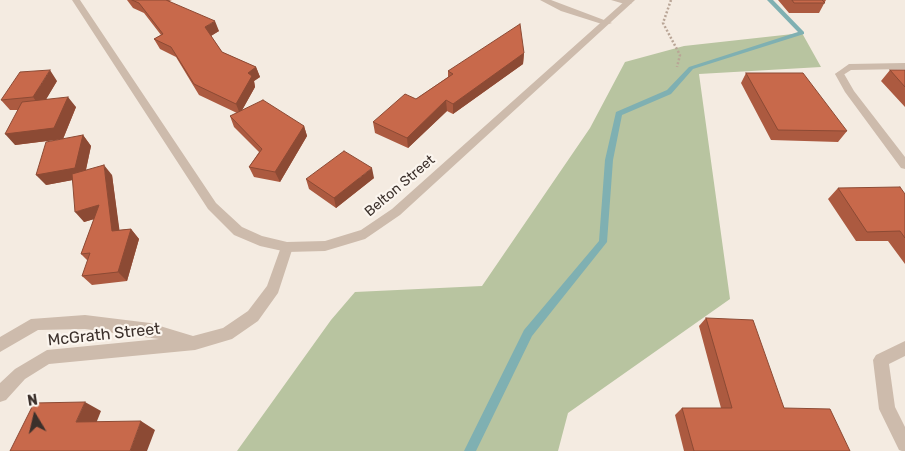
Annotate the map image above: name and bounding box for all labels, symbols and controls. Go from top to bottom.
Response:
street label: Belton Street [361,152,439,220]
street label: McGrath Street [47,320,161,350]
north arrow [10,391,60,441]
text: N [26,392,39,410]

